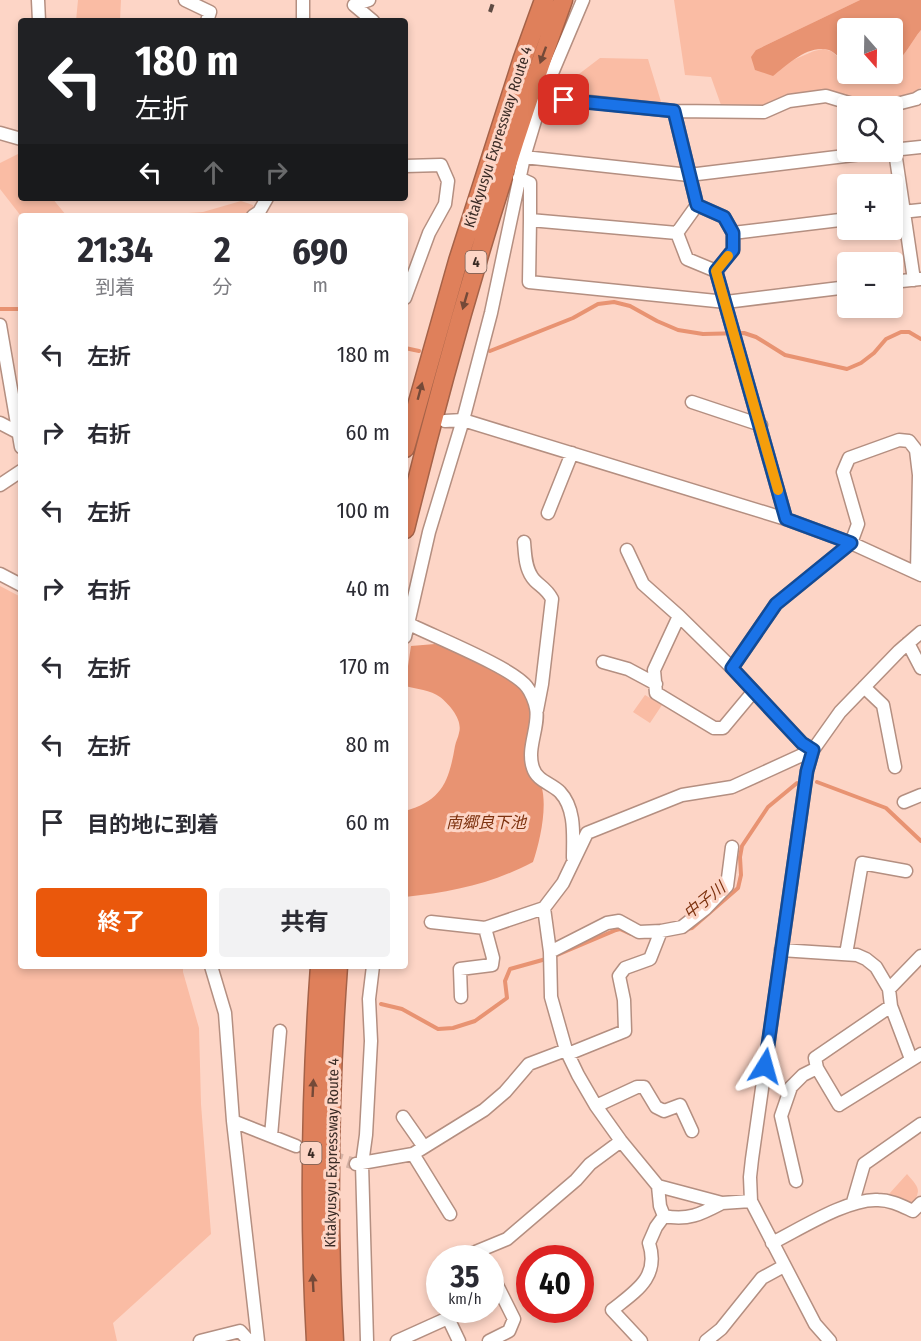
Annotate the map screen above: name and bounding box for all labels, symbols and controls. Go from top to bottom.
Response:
north arrow [837,18,903,84]
map controls [837,18,903,318]
text: 180 m [135,36,239,86]
icon: left [36,42,114,120]
street label: Kitakyusyu Expressway Route 4 [460,44,536,230]
one-way arrow [537,46,547,64]
pin [538,74,589,125]
icon: arrive [547,83,580,116]
text: 左折 [135,93,189,125]
button: search [837,96,903,162]
icon: left [134,156,167,189]
icon: ahead [197,156,230,189]
icon: right [260,156,293,189]
button: + [837,174,903,240]
text: 21:34 [77,228,153,272]
text: 2 [214,228,231,272]
text: 690 [292,230,349,274]
road number: 4 [466,251,486,273]
button: − [837,252,903,318]
text: m [313,273,328,297]
text: 到着 [95,275,135,299]
text: 分 [212,275,232,299]
one-way arrow [460,292,469,310]
icon: left [36,338,69,371]
text: 180 m [337,341,390,368]
text: 左折 [87,343,131,370]
one-way arrow [416,382,426,400]
icon: right [36,416,69,449]
text: 60 m [346,419,390,446]
text: 右折 [87,421,131,448]
icon: left [36,494,69,527]
text: 100 m [336,497,390,524]
text: 左折 [87,499,131,526]
icon: right [36,572,69,605]
text: 40 m [346,575,390,602]
text: 右折 [87,577,131,604]
icon: left [36,650,69,683]
text: 170 m [339,653,390,680]
text: 左折 [87,655,131,682]
icon: left [36,728,69,761]
text: 80 m [345,731,390,758]
text: 左折 [87,733,131,760]
icon: arrive [36,806,69,839]
text: 60 m [346,809,390,836]
text: 目的地に到着 [87,811,219,838]
water label: 南郷良下池 [446,813,528,832]
water label: 中子川 [680,877,730,923]
button: 終了 [36,888,207,957]
button: 共有 [219,888,390,957]
position arrow [733,1034,797,1098]
street label: Kitakyusyu Expressway Route 4 [321,1058,343,1248]
one-way arrow [309,1078,318,1097]
road number: 4 [300,1142,322,1164]
speed limit sign: 40 [516,1245,594,1323]
text: 35 [451,1259,479,1295]
one-way arrow [308,1273,317,1292]
text: km/h [448,1290,482,1308]

